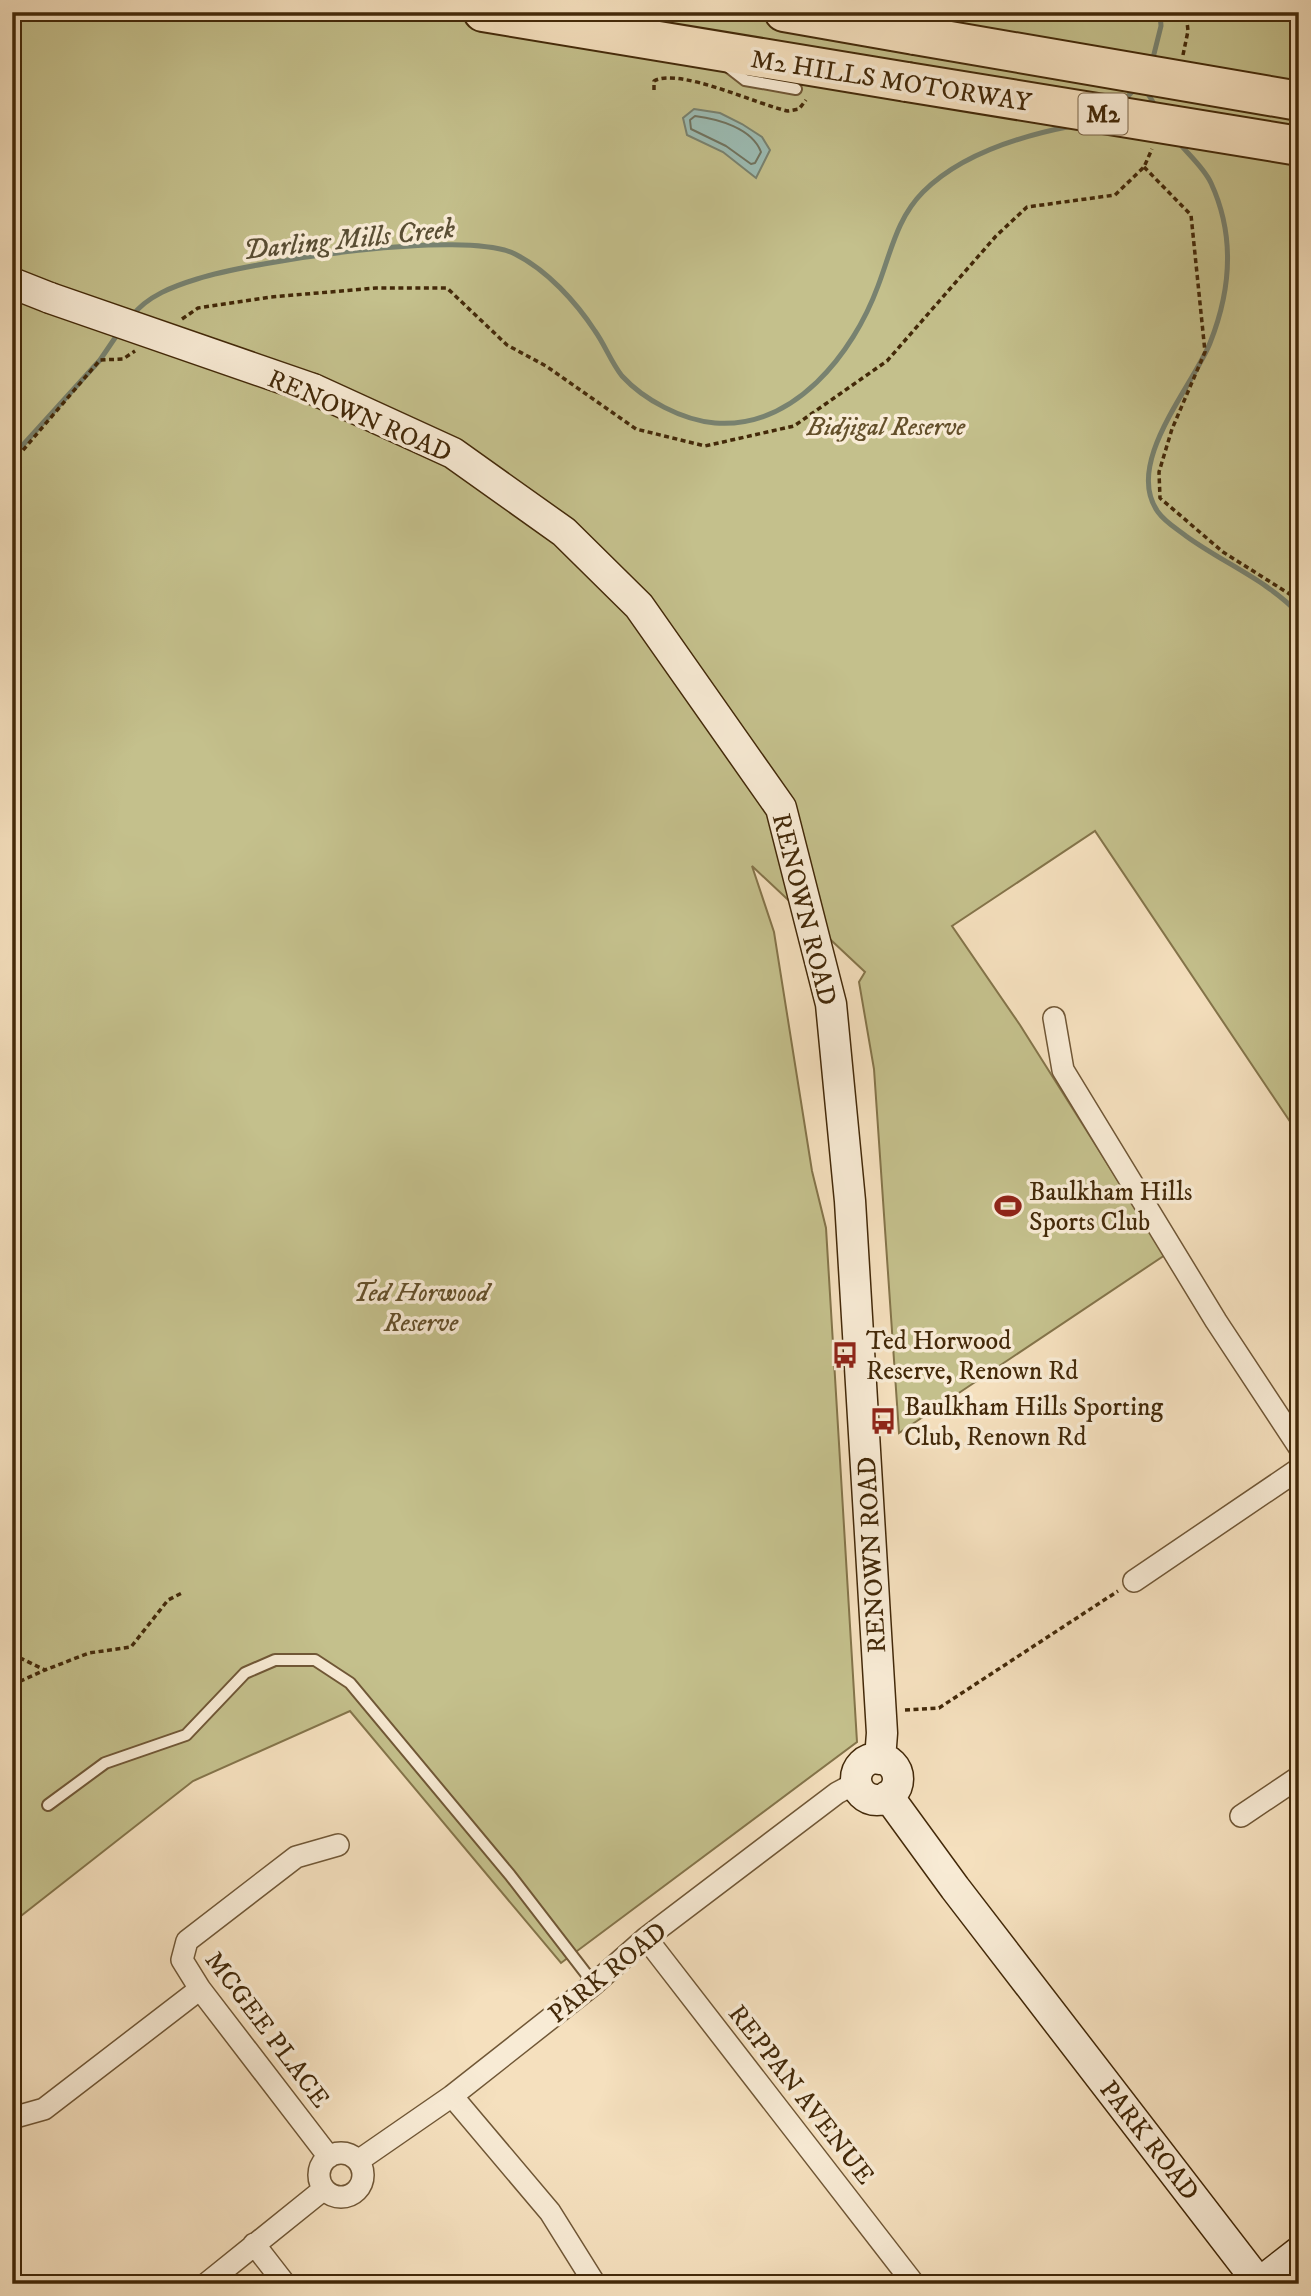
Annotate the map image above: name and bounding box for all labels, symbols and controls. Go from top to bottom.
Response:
street label: M2 HILLS MOTORWAY [748,43,1034,120]
road number: M2 [1078,93,1128,134]
water label: Darling Mills Creek [242,211,457,268]
street label: RENOWN ROAD [262,363,456,470]
park label: Bidjigal Reserve [806,411,966,444]
street label: RENOWN ROAD [764,810,843,1009]
place label: Baulkham Hills Sports Club [1029,1176,1192,1239]
sports icon: Baulkham Hills Sports Club [993,1191,1023,1221]
park label: Ted Horwood Reserve [353,1277,492,1340]
place label: Ted Horwood Reserve, Renown Rd [866,1325,1078,1388]
bus stop icon: Ted Horwood Reserve, Renown Rd [830,1340,860,1370]
place label: Baulkham Hills Sporting Club, Renown Rd [904,1391,1163,1454]
bus stop icon: Baulkham Hills Sporting Club, Renown Rd [868,1406,898,1436]
street label: RENOWN ROAD [851,1456,894,1654]
street label: PARK ROAD [542,1915,674,2031]
street label: MCGEE PLACE [197,1945,336,2115]
street label: REPPAN AVENUE [720,1998,881,2191]
street label: PARK ROAD [1092,2074,1206,2208]

